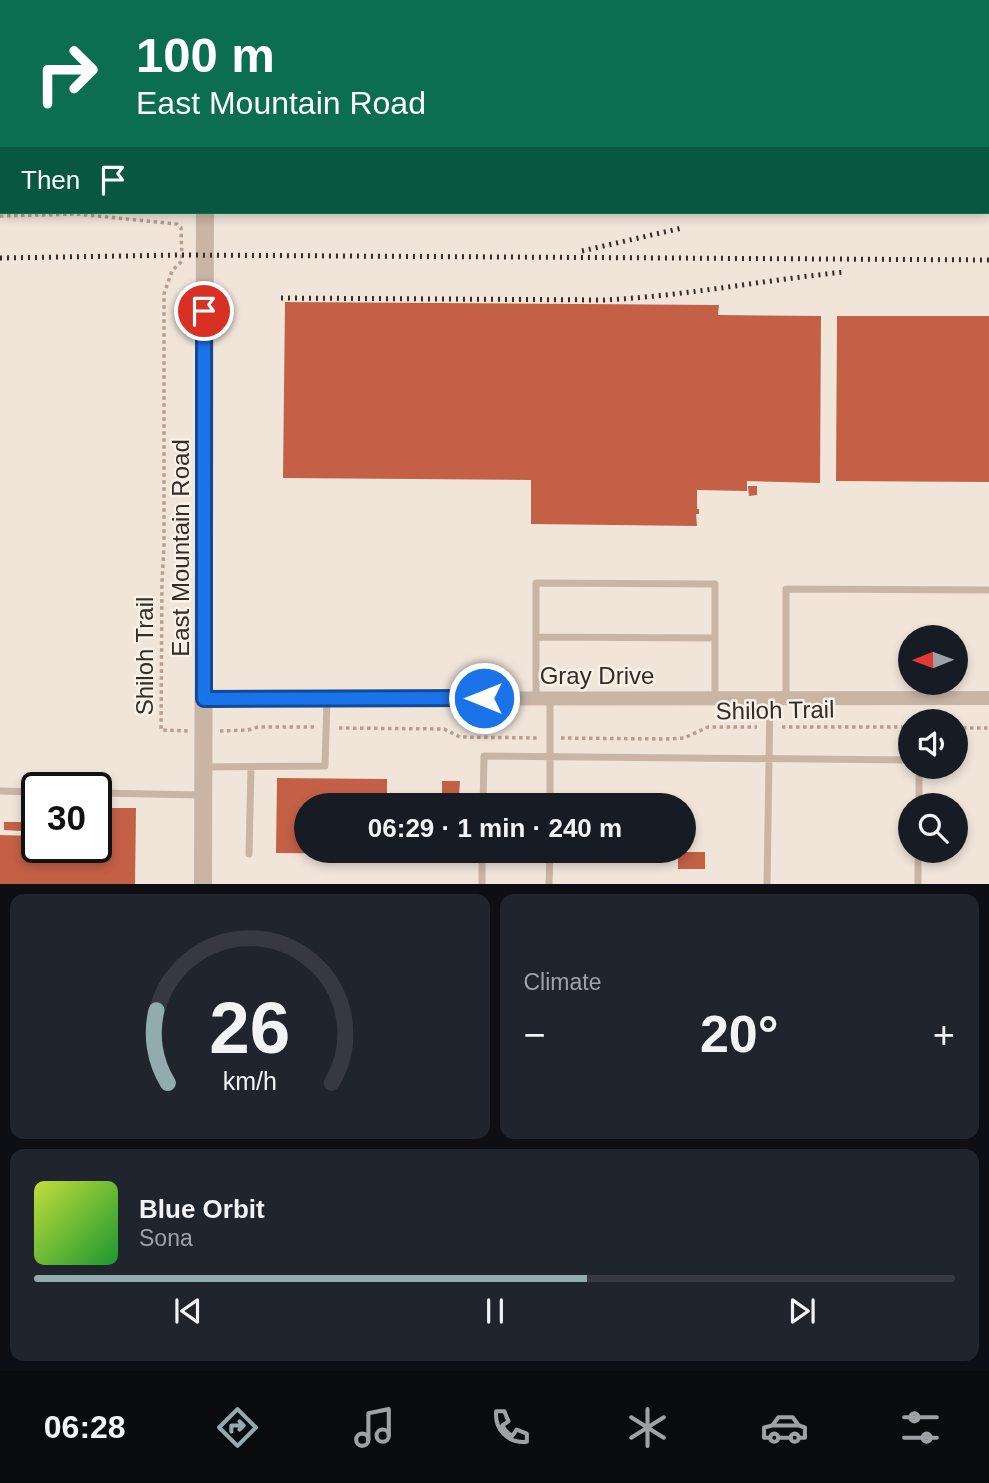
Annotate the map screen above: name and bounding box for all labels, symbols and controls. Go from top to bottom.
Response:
icon: right [21,28,112,119]
text: 100 m [136,28,275,82]
text: East Mountain Road [136,85,426,121]
icon: arrive [94,161,132,199]
text: Then [21,165,80,195]
pin [174,281,234,341]
icon: arrive [185,292,223,330]
street label: East Mountain Road [167,439,194,657]
street label: Shiloh Trail [131,597,158,715]
north arrow [898,625,968,695]
map controls [898,625,968,863]
position arrow [447,661,521,735]
street label: Gray Drive [540,662,654,689]
street label: Shiloh Trail [715,695,835,725]
button: sound [898,709,968,779]
speed limit sign: 30 [21,772,112,863]
button: search [898,793,968,863]
text: 06:29 · 1 min · 240 m [368,813,622,843]
text: Climate [524,969,601,995]
text: 26 [209,987,290,1068]
text: 20° [700,1005,779,1063]
text: − [524,1014,546,1056]
text: + [933,1014,955,1056]
text: km/h [223,1066,277,1094]
text: Blue Orbit [139,1194,265,1224]
text: Sona [139,1225,193,1251]
icon: previous [169,1292,207,1330]
icon: pause [476,1292,514,1330]
icon: next [783,1292,821,1330]
icon: directions [213,1403,262,1452]
icon: music [350,1403,399,1452]
icon: phone [486,1403,535,1452]
icon: climate [623,1403,672,1452]
icon: car [760,1403,809,1452]
icon: filters [896,1403,945,1452]
text: 06:28 [44,1409,126,1445]

